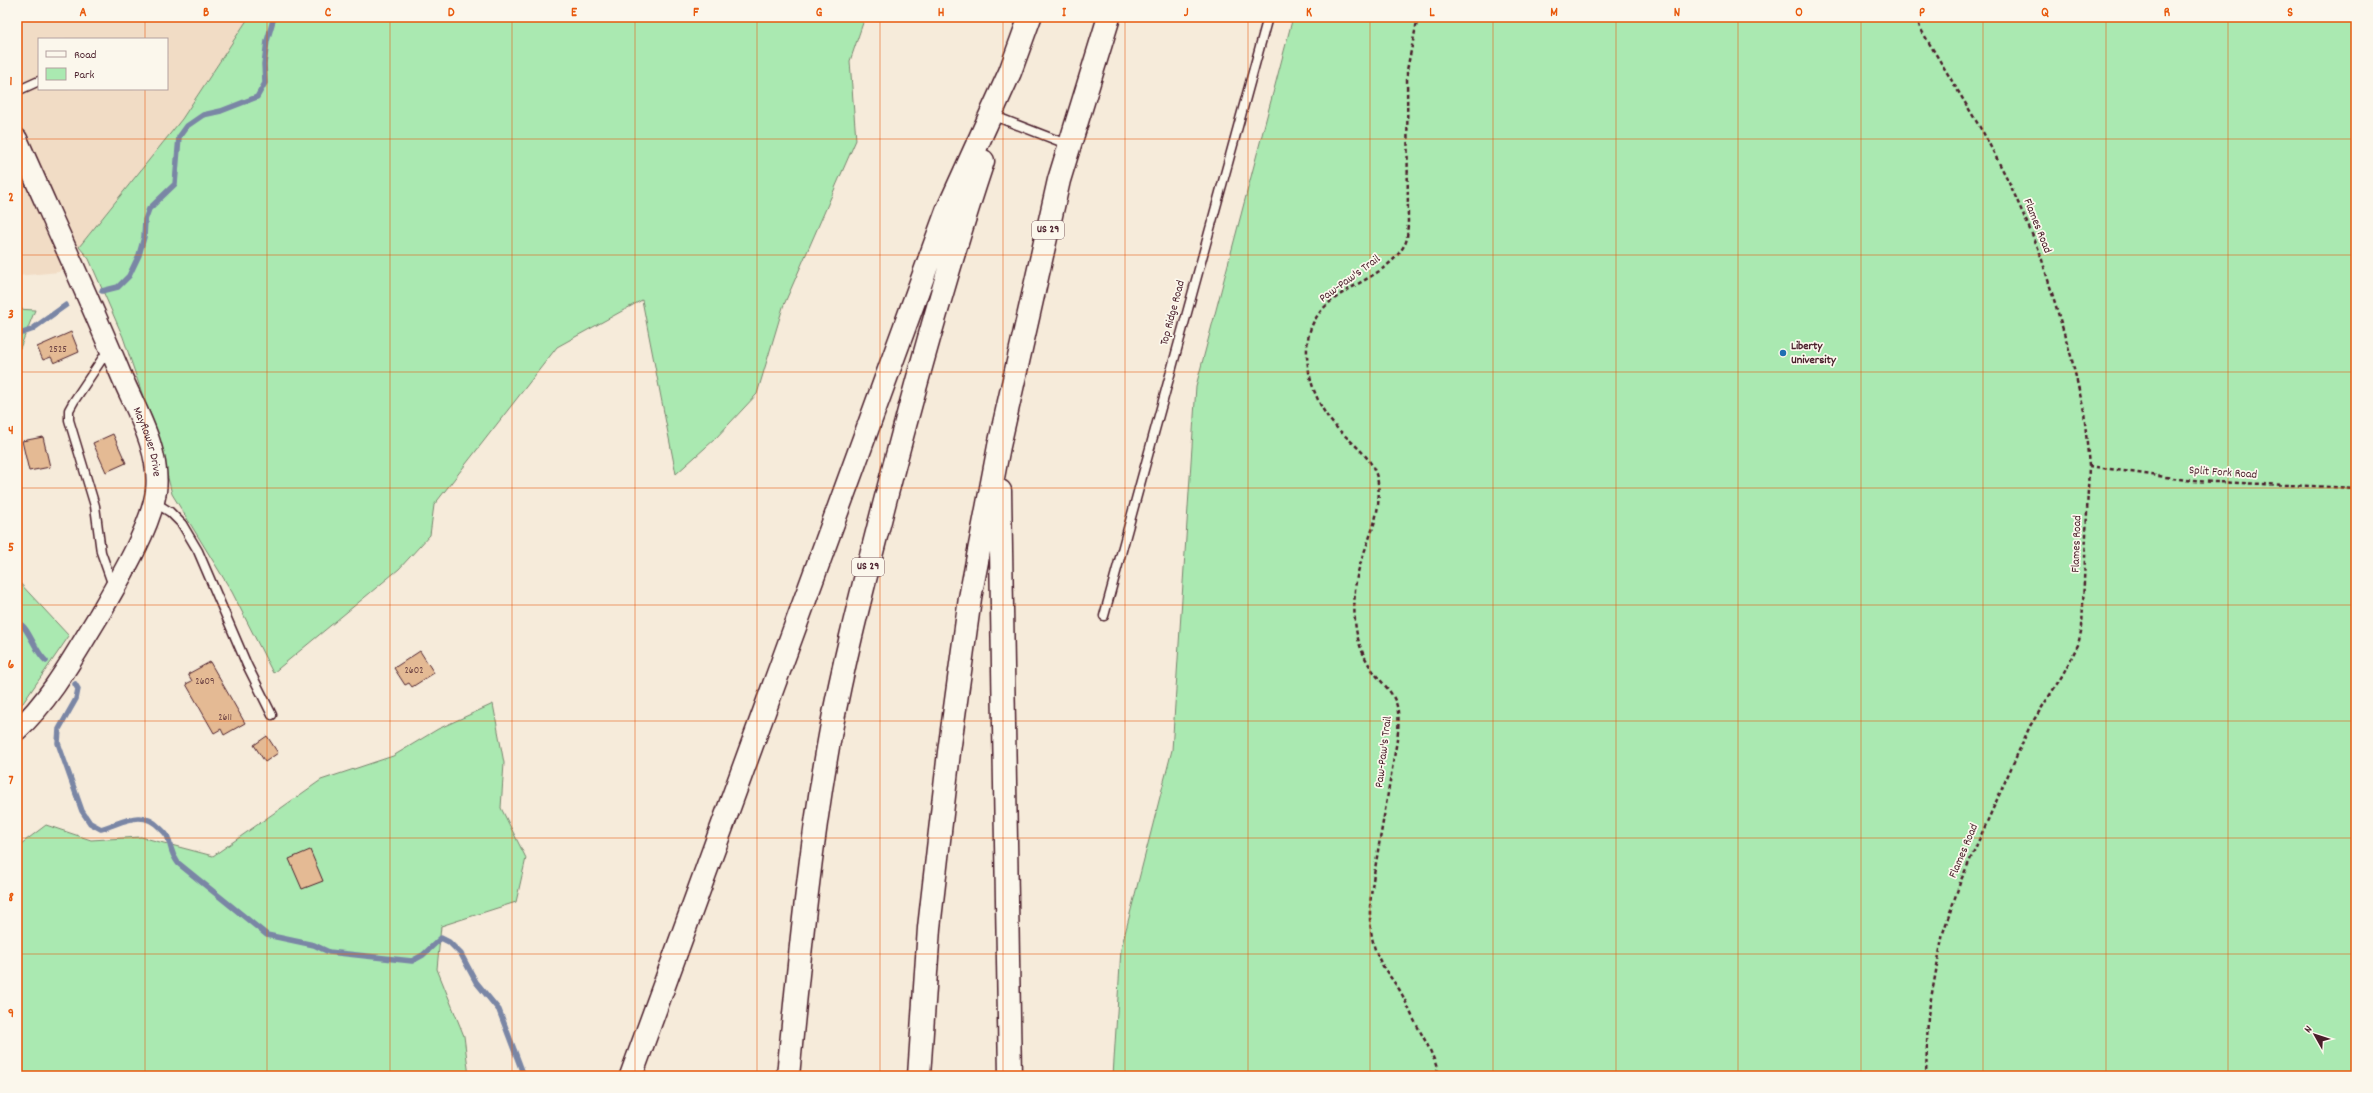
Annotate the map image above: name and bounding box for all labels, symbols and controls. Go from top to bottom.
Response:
text: A [79,4,87,23]
text: B [203,4,209,23]
text: C [325,4,332,23]
text: D [448,4,455,23]
text: E [571,4,578,23]
text: F [693,4,699,23]
text: G [816,4,823,23]
text: H [938,4,945,23]
text: I [1062,4,1067,23]
text: J [1184,4,1189,23]
text: K [1306,4,1312,23]
text: L [1429,4,1435,23]
text: M [1550,4,1558,23]
text: N [1674,4,1680,23]
text: O [1795,4,1803,23]
text: P [1919,4,1925,23]
text: Q [2041,4,2049,23]
text: R [2164,4,2170,23]
text: S [2287,4,2293,23]
legend [38,38,168,90]
text: Road [74,47,96,64]
text: Park [74,67,95,84]
text: 1 [10,73,13,92]
text: 2 [8,189,14,208]
street label: Flames Road [2018,196,2056,256]
road number: US 29 [1032,221,1064,239]
street label: Paw-Paw's Trail [1316,251,1384,307]
street label: Top Ridge Road [1156,279,1190,347]
text: 3 [8,306,14,325]
place label: Liberty University [1791,338,1837,369]
house number: 2525 [49,343,67,357]
marker: Liberty University [1778,348,1788,358]
street label: Mayflower Drive [128,404,165,477]
text: 4 [8,422,14,441]
street label: Split Fork Road [2188,462,2258,484]
street label: Flames Road [2067,515,2087,573]
text: 5 [8,539,14,558]
road number: US 29 [852,558,884,576]
text: 6 [8,656,15,675]
house number: 2602 [404,664,424,678]
house number: 2609 [195,675,215,689]
house number: 2611 [218,711,232,725]
street label: Paw-Paw's Trail [1371,715,1397,789]
text: 7 [9,772,14,791]
street label: Flames Road [1945,821,1983,881]
text: 8 [8,889,14,908]
text: 9 [8,1005,14,1024]
north arrow [2295,1015,2335,1055]
text: N [2301,1022,2317,1037]

